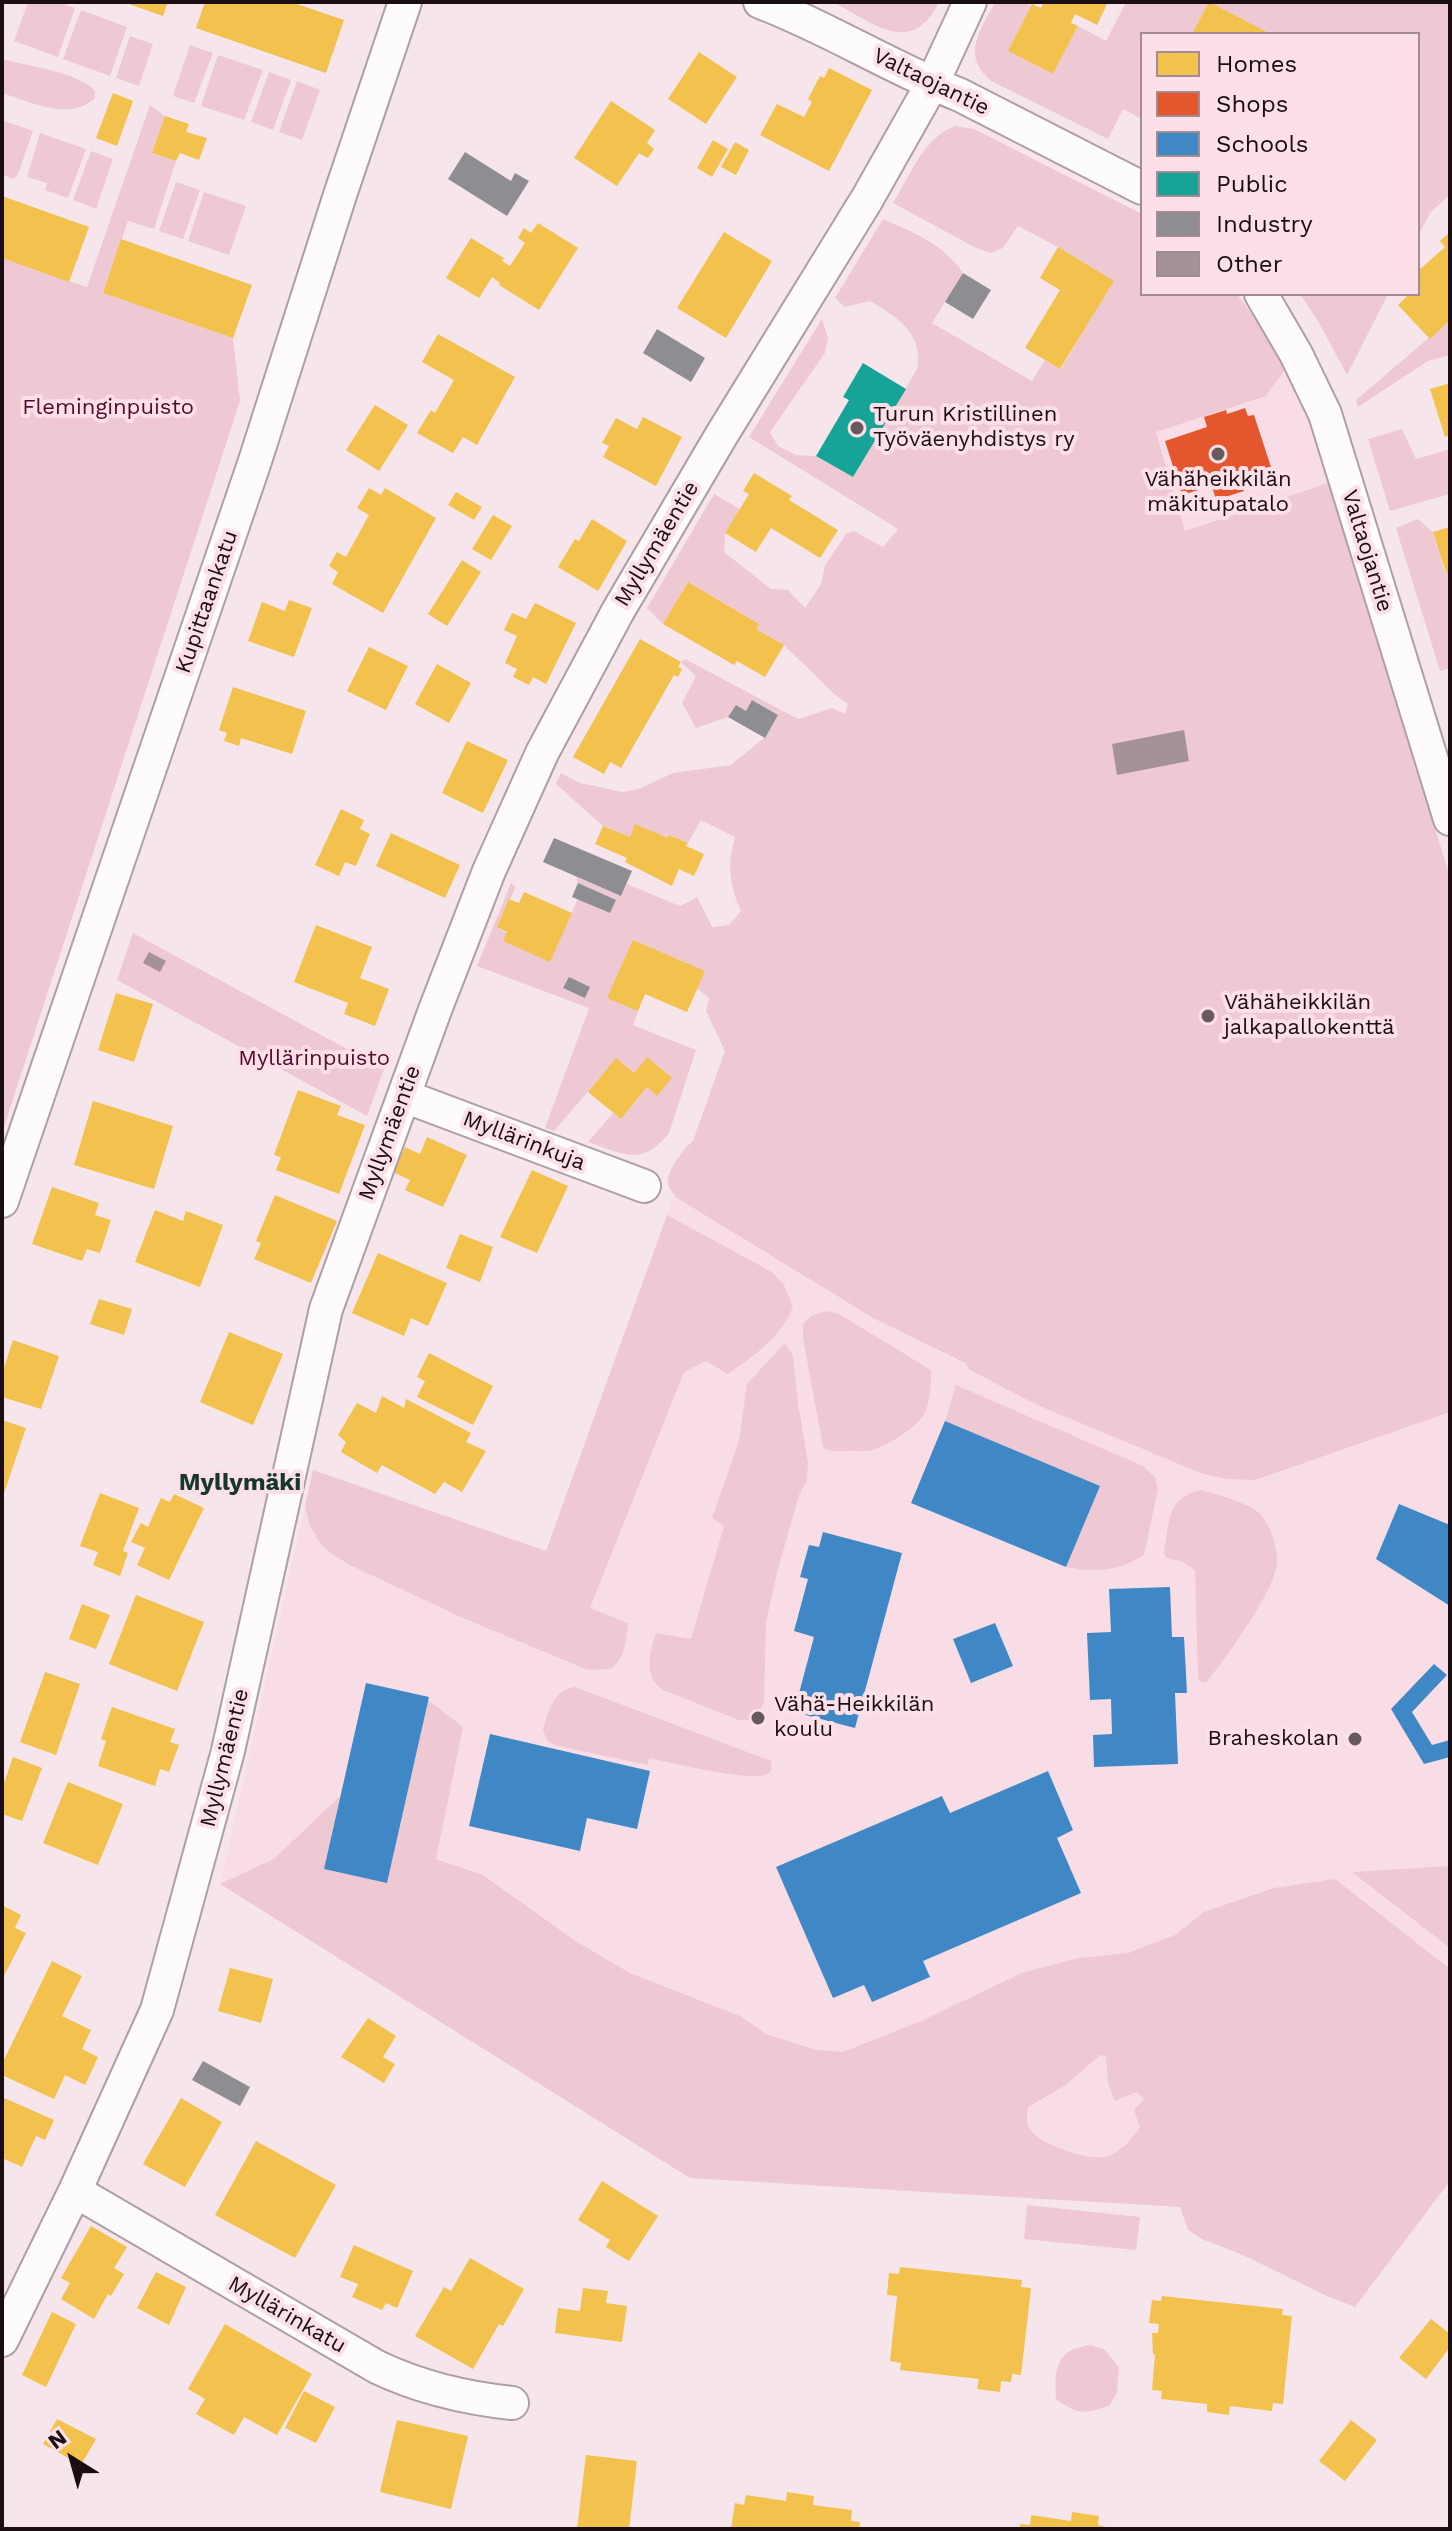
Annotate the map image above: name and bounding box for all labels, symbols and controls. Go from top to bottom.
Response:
legend [1140,32,1420,296]
street label: Valtaojantie [869,43,993,121]
text: Homes [1216,50,1297,78]
text: Shops [1216,90,1288,118]
text: Schools [1216,130,1308,158]
text: Public [1216,170,1288,198]
text: Industry [1216,210,1313,238]
text: Other [1216,250,1283,278]
park label: Fleminginpuisto [22,395,194,421]
place label: Turun Kristillinen Työväenyhdistys ry [873,402,1075,454]
marker: Turun Kristillinen Työväenyhdistys ry [848,419,866,437]
marker: Vähäheikkilän mäkitupatalo [1209,445,1227,463]
place label: Vähäheikkilän mäkitupatalo [1144,467,1292,518]
street label: Myllymäentie [609,476,705,612]
street label: Valtaojantie [1336,487,1398,615]
street label: Kupittaankatu [170,527,244,677]
place label: Vähäheikkilän jalkapallokenttä [1224,990,1394,1042]
marker: Vähäheikkilän jalkapallokenttä [1199,1007,1217,1025]
park label: Myllärinpuisto [238,1046,390,1072]
street label: Myllymäentie [353,1062,427,1204]
street label: Myllärinkuja [459,1106,589,1176]
district label: Myllymäki [179,1469,301,1497]
street label: Myllymäentie [195,1686,255,1830]
place label: Vähä-Heikkilän koulu [774,1692,934,1744]
marker: Vähä-Heikkilän koulu [749,1709,767,1727]
place label: Braheskolan [1208,1726,1339,1752]
marker: Braheskolan [1346,1730,1364,1748]
street label: Myllärinkatu [223,2271,351,2359]
north arrow [32,2419,112,2499]
text: N [43,2425,71,2454]

